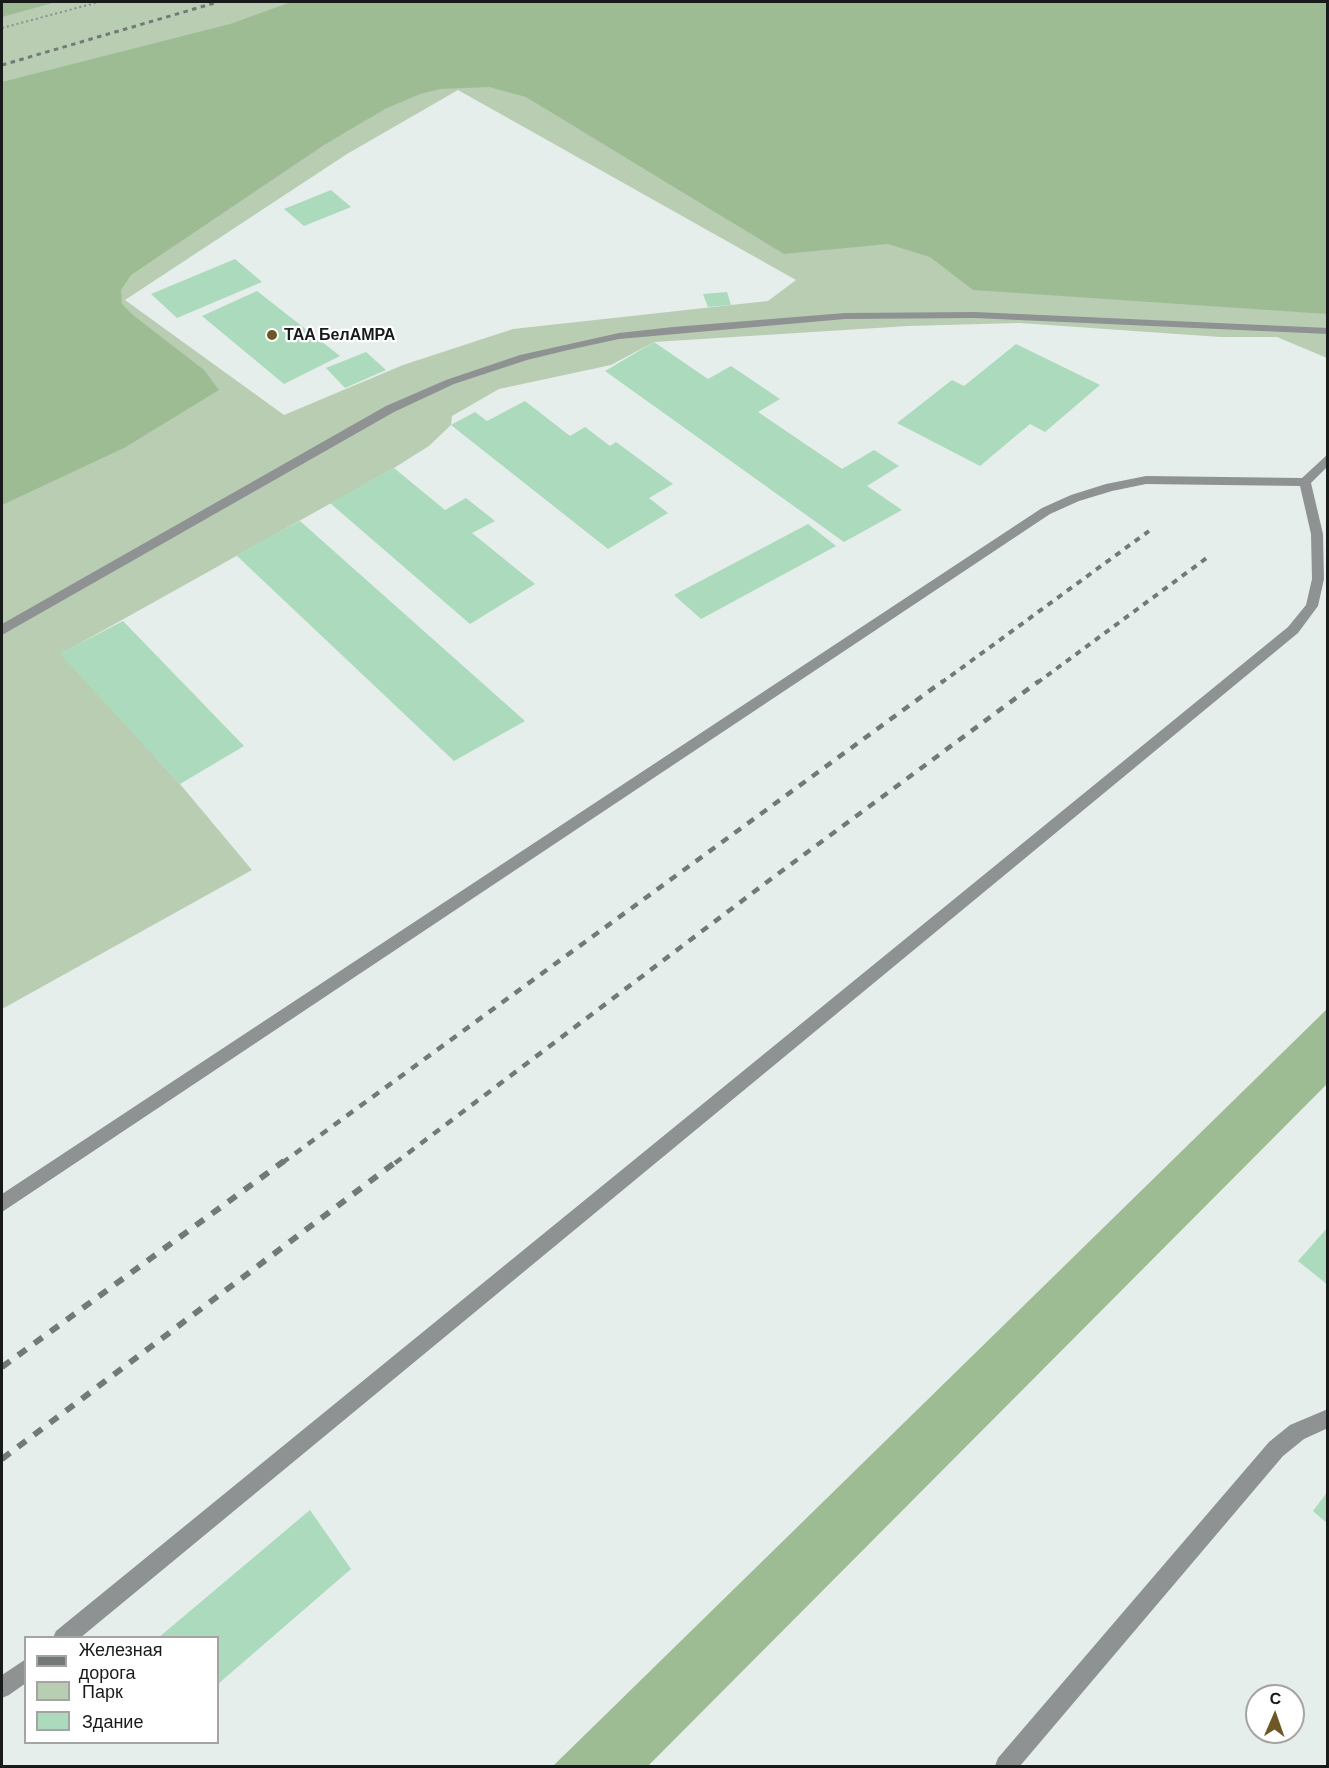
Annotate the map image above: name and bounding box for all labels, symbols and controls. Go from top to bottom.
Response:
place label: ТАА БелАМРА [284,325,395,345]
marker: ТАА БелАМРА [265,328,279,342]
legend [24,1636,219,1744]
text: Железная дорога [79,1638,163,1683]
text: Парк [82,1680,123,1702]
north arrow [1245,1684,1305,1744]
text: С [1269,1688,1282,1707]
text: Здание [82,1710,143,1732]

